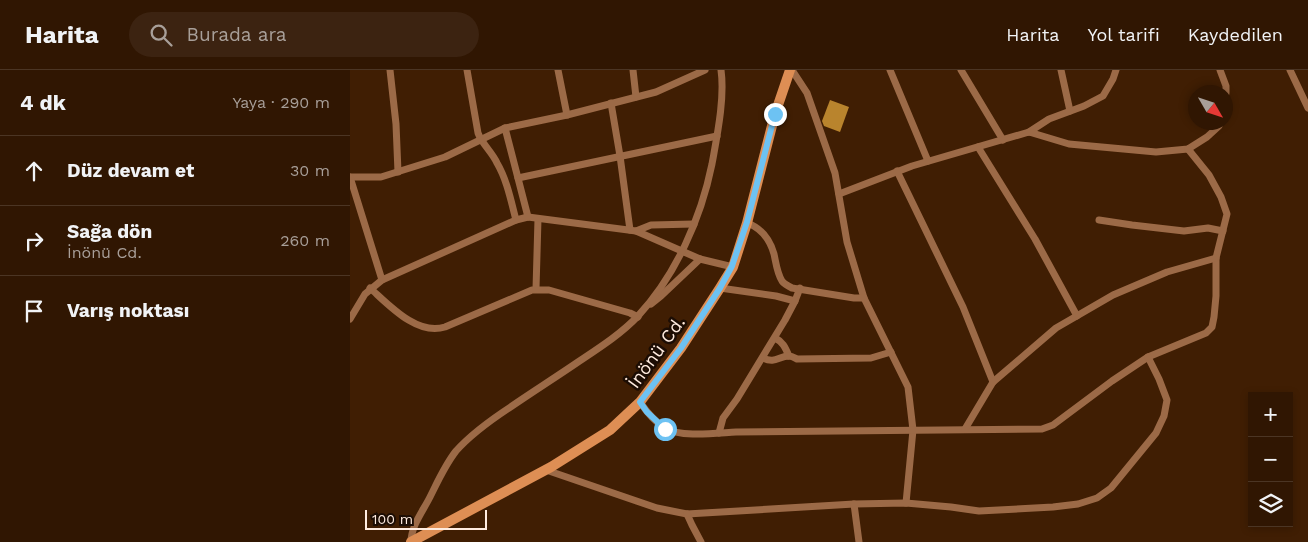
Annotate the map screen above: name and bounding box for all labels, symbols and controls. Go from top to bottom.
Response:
search box [129,12,479,57]
text: Harita [25,21,99,49]
icon: search [147,21,175,49]
text: Burada ara [187,23,287,46]
text: Harita [1006,24,1060,45]
text: Yol tarifi [1088,24,1160,45]
text: Kaydedilen [1188,24,1283,45]
north arrow [1188,85,1233,130]
text: 4 dk [20,90,66,115]
text: Yaya · 290 m [233,93,330,112]
route end [764,103,787,126]
icon: ahead [20,157,48,185]
text: Düz devam et [67,159,194,182]
text: 30 m [290,161,330,180]
text: Sağa dön [67,220,152,243]
icon: right [20,227,48,255]
text: 260 m [280,231,330,250]
text: İnönü Cd. [67,243,142,262]
icon: arrive [20,297,48,325]
text: Varış noktası [67,299,189,322]
street label: İnönü Cd. [623,312,689,392]
map controls [1248,392,1293,527]
button: + [1248,392,1293,437]
route start [654,418,677,441]
button: − [1248,437,1293,482]
button: layers [1248,482,1293,527]
scale bar [365,507,488,530]
text: 100 m [372,511,413,527]

